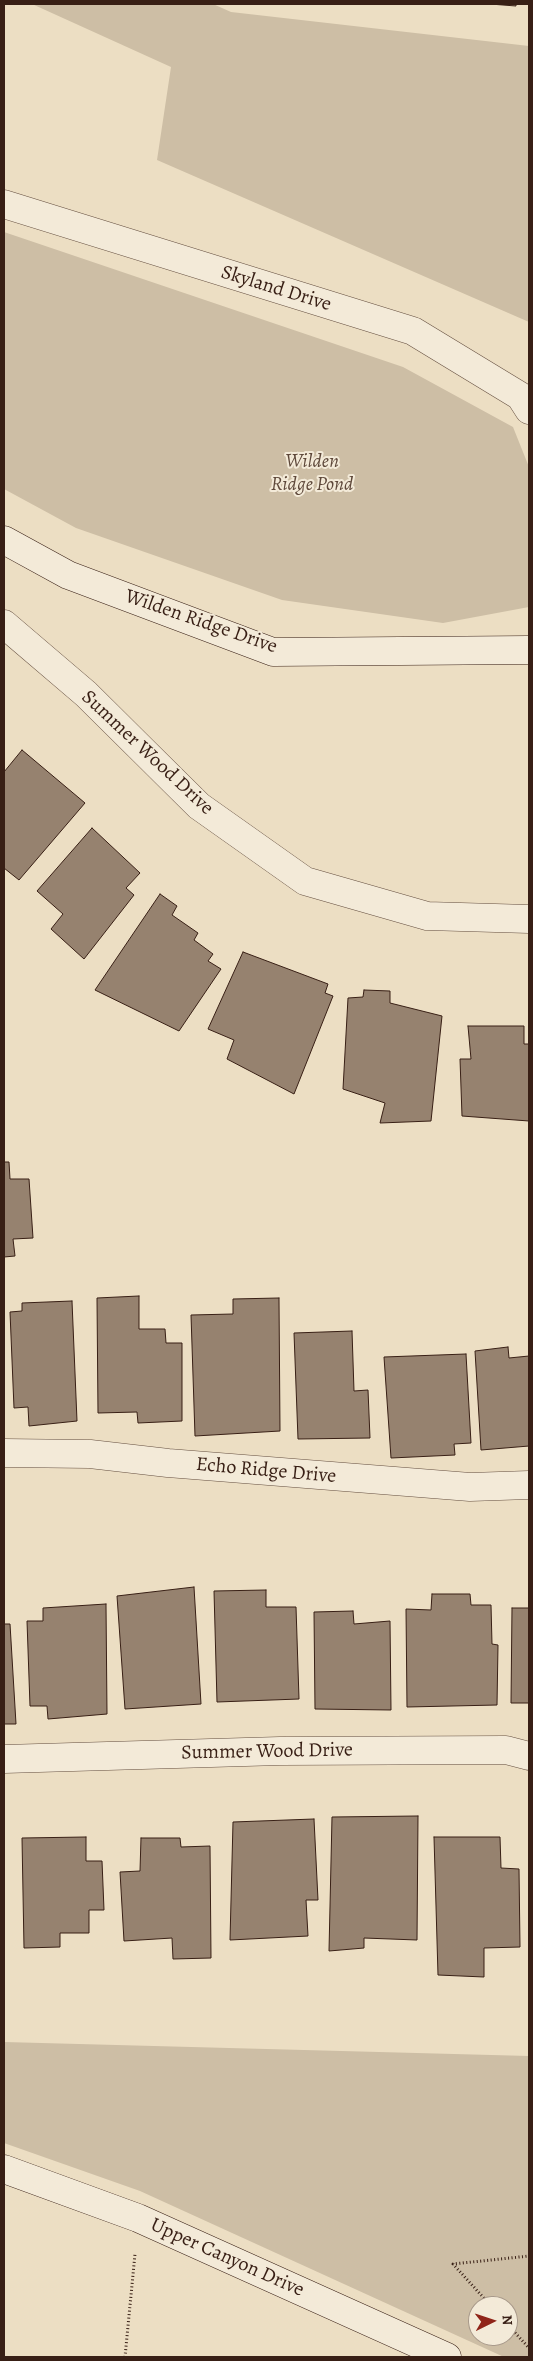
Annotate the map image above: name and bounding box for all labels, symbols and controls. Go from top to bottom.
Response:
street label: Skyland Drive [218,261,334,317]
park label: Wilden Ridge Pond [271,450,353,497]
street label: Wilden Ridge Drive [122,585,280,659]
street label: Summer Wood Drive [76,686,218,820]
street label: Echo Ridge Drive [195,1453,337,1489]
street label: Summer Wood Drive [181,1739,353,1765]
street label: Upper Canyon Drive [146,2213,308,2303]
north arrow [468,2296,518,2346]
text: N [498,2314,517,2326]

